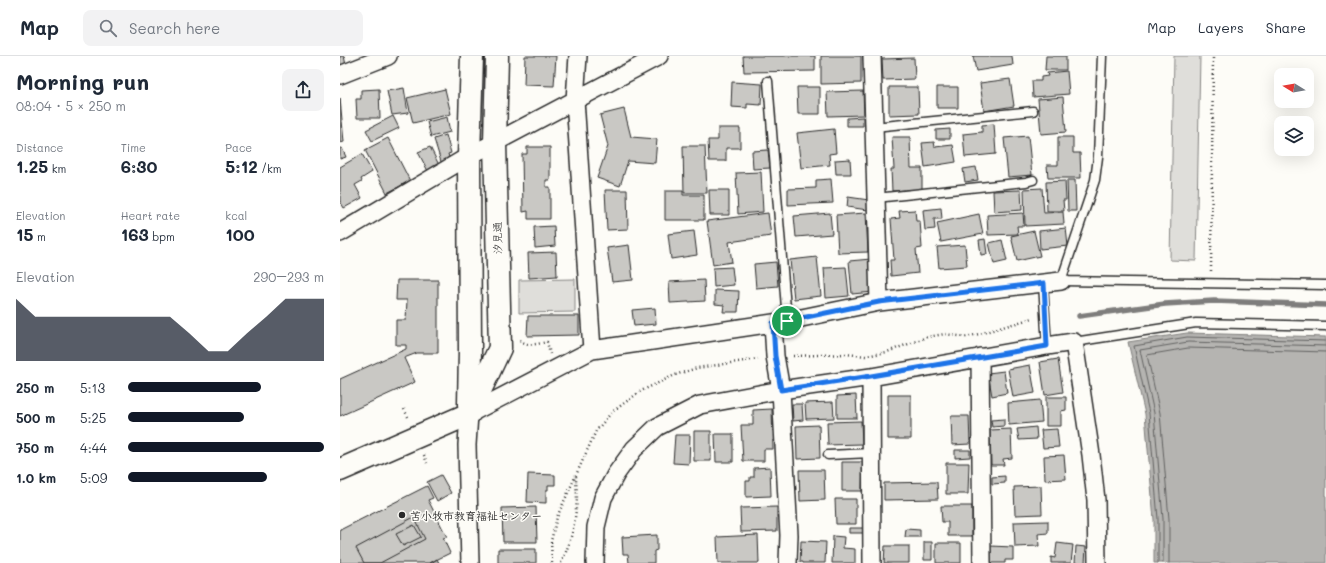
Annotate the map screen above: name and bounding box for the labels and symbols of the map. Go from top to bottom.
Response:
north arrow [1274,68,1314,108]
street label: 汐見通 [489,221,505,255]
pin [770,304,804,338]
place label: 苫小牧市教育福祉センター [410,508,542,523]
marker: 苫小牧市教育福祉センター [397,510,407,520]

